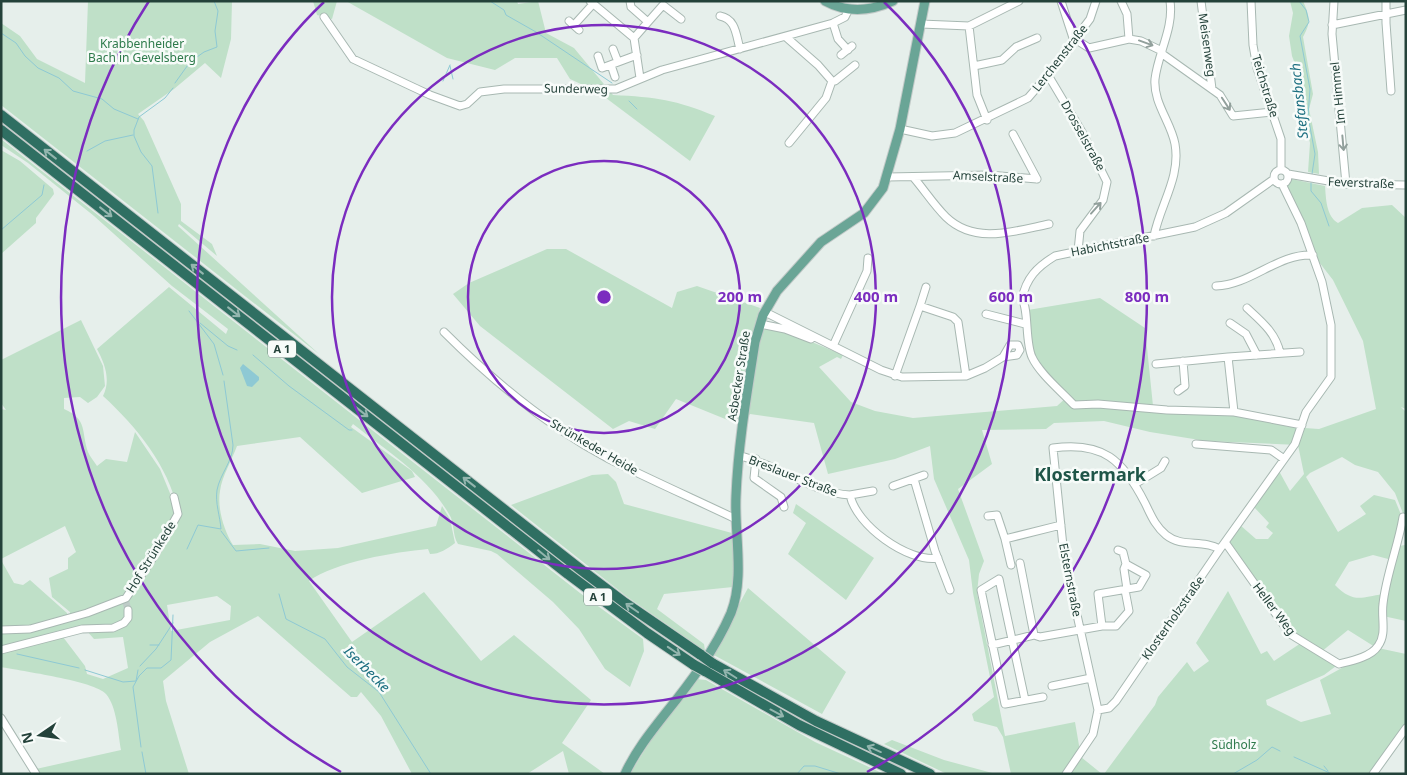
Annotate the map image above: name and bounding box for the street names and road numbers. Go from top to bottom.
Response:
street label: Meisenweg [1195,12,1220,78]
street label: Lerchenstraße [1028,20,1091,95]
street label: Teichstraße [1248,52,1283,120]
street label: Im Himmel [1326,61,1349,125]
street label: Sunderweg [544,79,608,98]
street label: Drosselstraße [1057,98,1110,174]
street label: Amselstraße [952,166,1024,187]
street label: Feverstraße [1328,173,1395,192]
street label: Habichtstraße [1069,229,1151,260]
street label: Asbecker Straße [723,329,754,422]
road number: A 1 [268,340,296,358]
street label: Strünkeder Heide [547,414,642,479]
street label: Breslauer Straße [746,451,840,500]
street label: Hof Strünkede [122,518,179,596]
street label: Elsternstraße [1055,542,1086,618]
street label: Klosterholzstraße [1137,572,1208,663]
street label: Heller Weg [1249,579,1300,638]
road number: A 1 [584,588,612,606]

